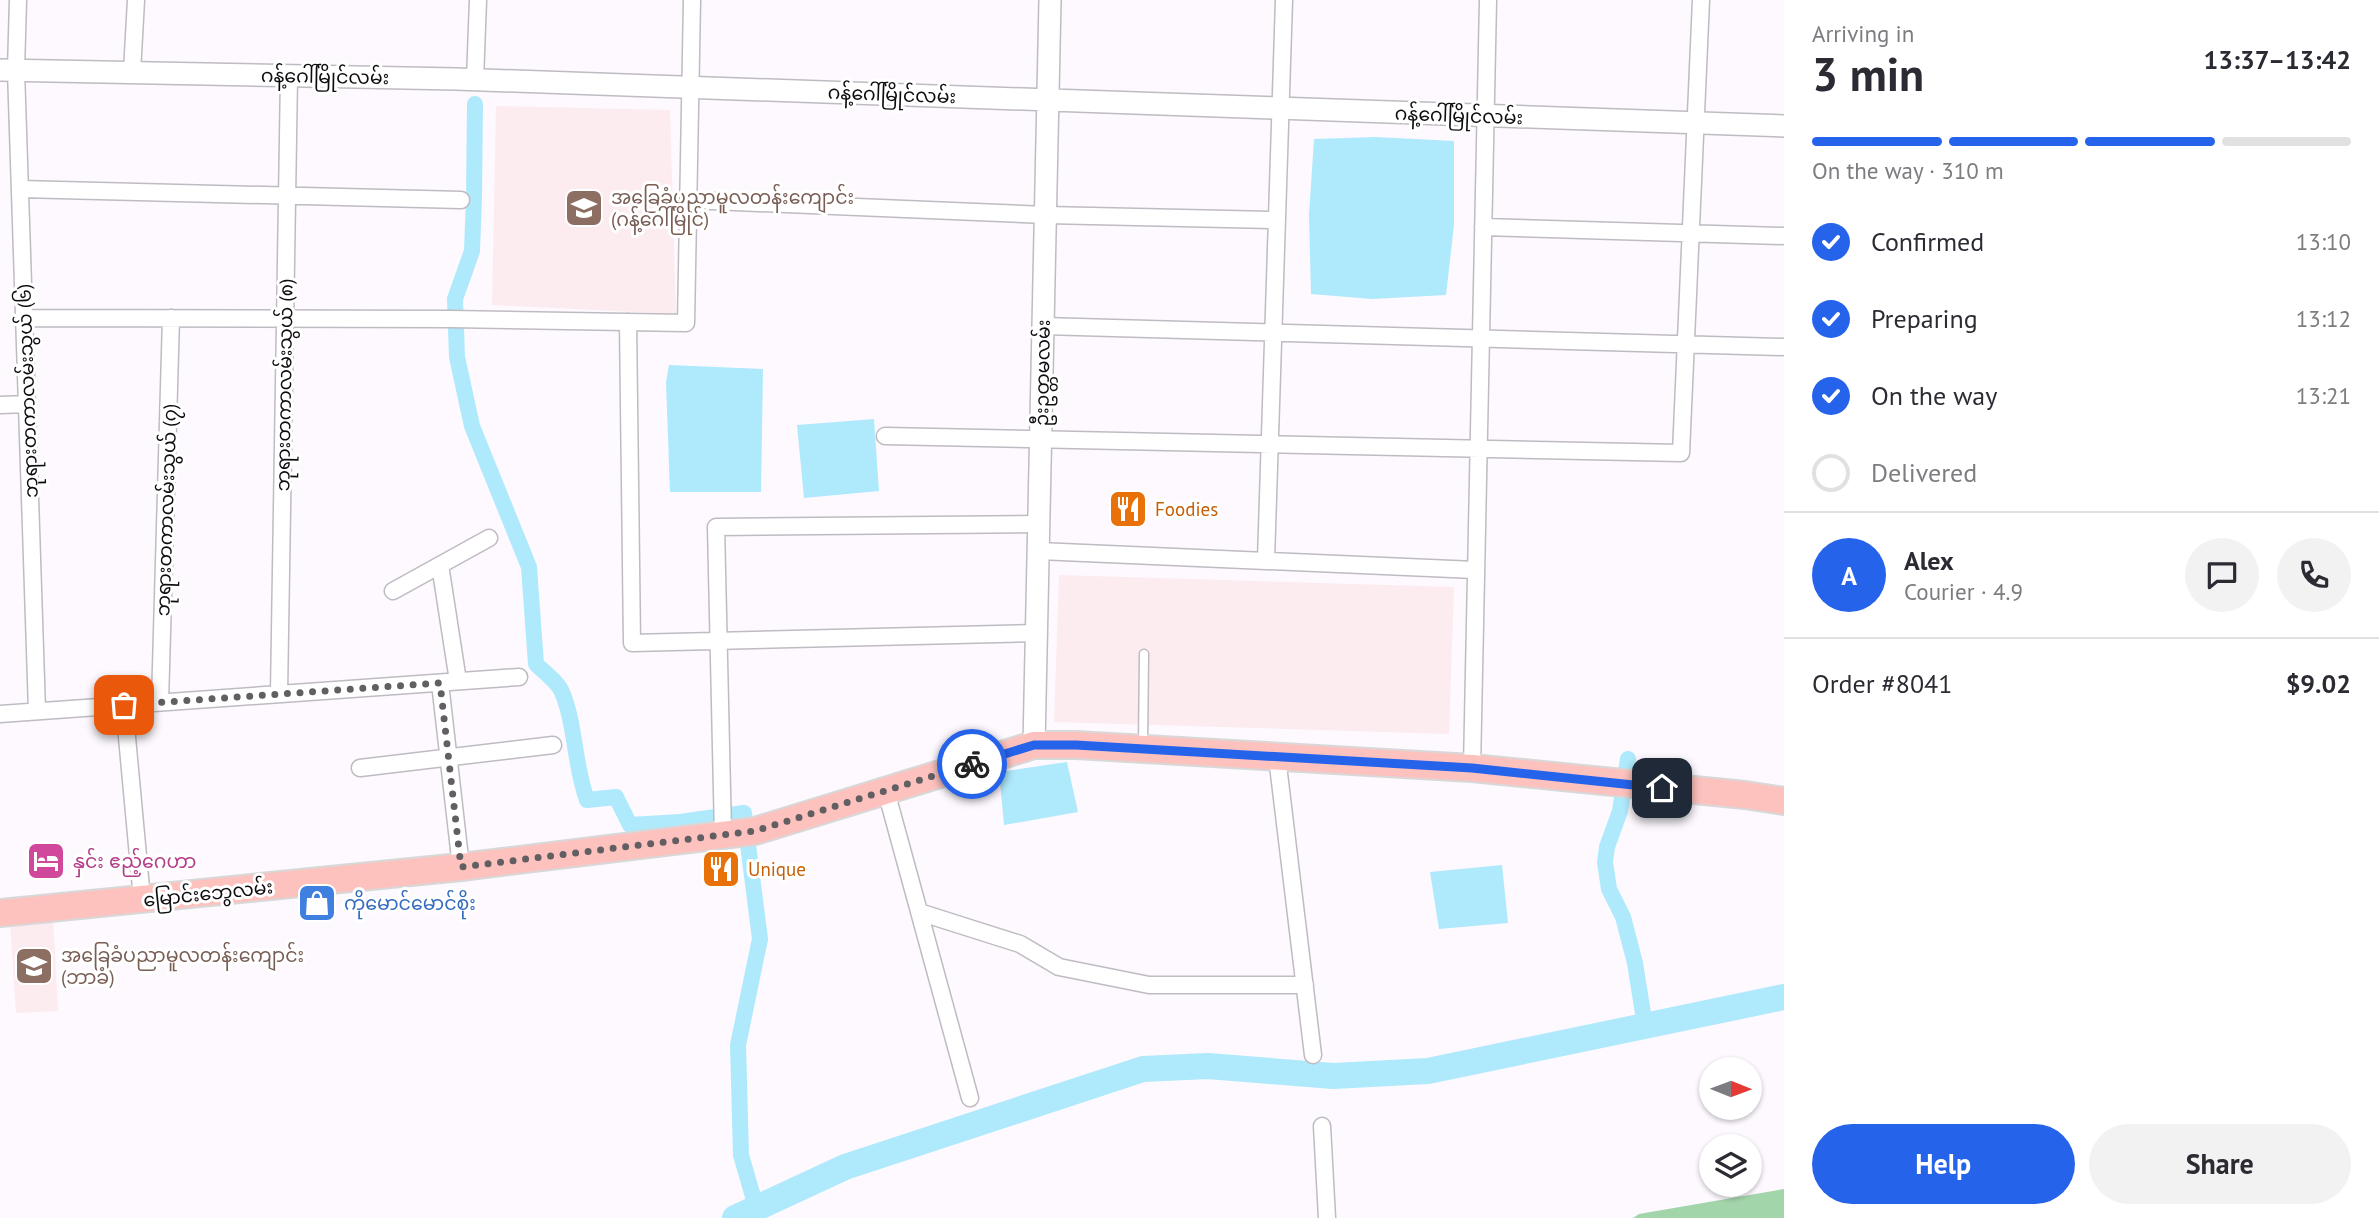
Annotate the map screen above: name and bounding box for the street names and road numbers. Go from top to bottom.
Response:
street label: ဂန့်ဂေါ်မြိုင်လမ်း [261,61,389,93]
street label: ဂန့်ဂေါ်မြိုင်လမ်း [827,78,957,112]
street label: ဂန့်ဂေါ်မြိုင်လမ်း [1394,99,1524,133]
street label: ဘုရားတကာလမ်းသွယ် (၈) [268,278,303,492]
street label: ဘုရားတကာလမ်းသွယ် (၆) [9,283,48,498]
street label: ဦးဥတ္တမလမ်း [1027,319,1059,427]
street label: ဘုရားတကာလမ်းသွယ် (၇) [148,403,187,617]
street label: မြောင်းဘွေလမ်း [142,872,275,916]

